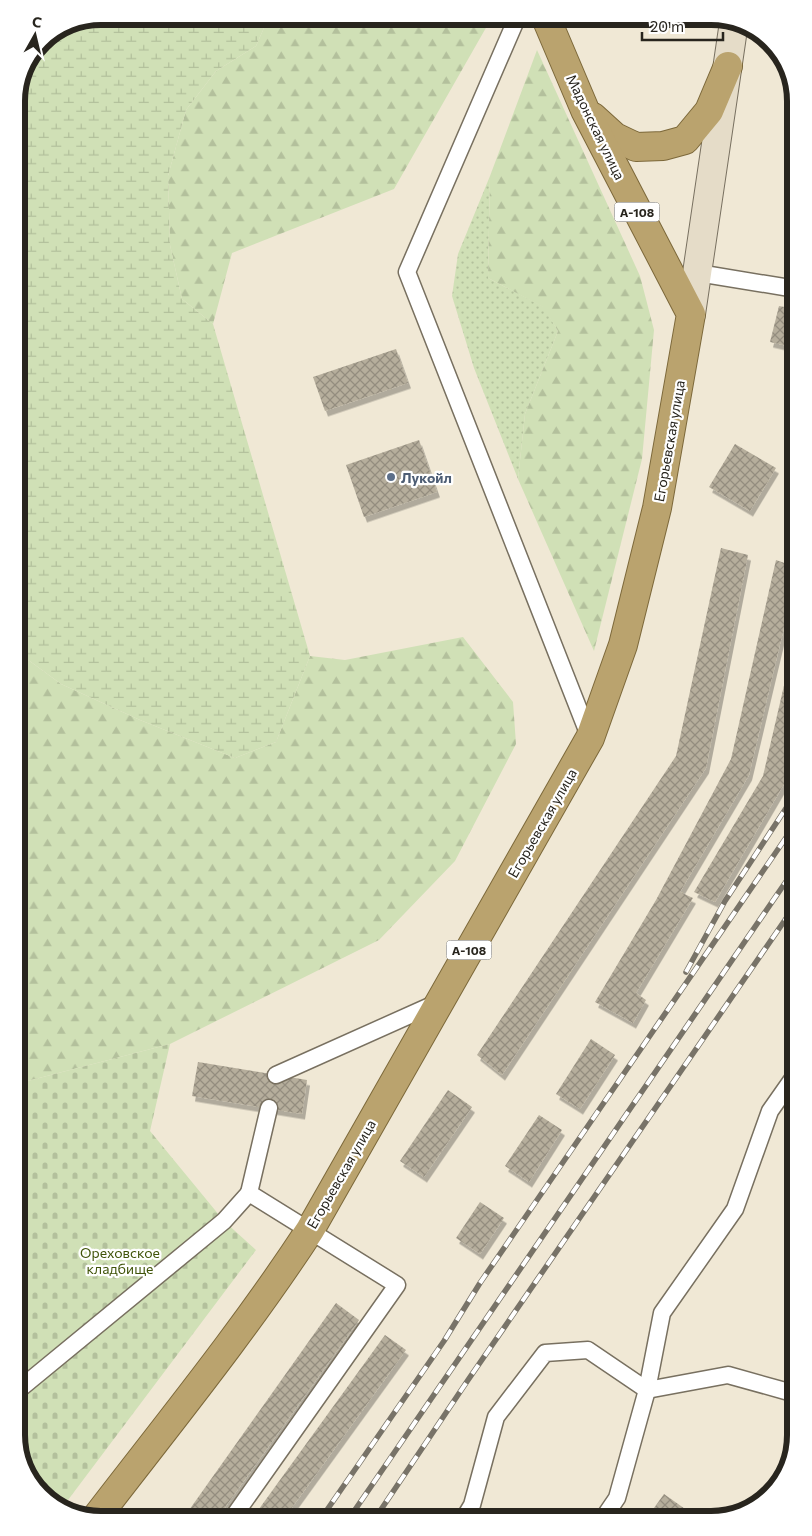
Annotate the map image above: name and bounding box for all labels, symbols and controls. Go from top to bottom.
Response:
north arrow [10,10,60,60]
scale bar [642,10,723,42]
text: С [31,13,43,31]
text: 20 m [650,17,684,35]
street label: Мадонская улица [563,72,629,182]
road number: А-108 [614,202,660,222]
street label: Егорьевская улица [650,379,688,503]
place label: Лукойл [401,469,452,486]
marker: Лукойл [385,471,397,483]
street label: Егорьевская улица [504,766,580,880]
road number: А-108 [446,940,492,960]
street label: Егорьевская улица [303,1117,379,1231]
park label: Ореховское кладбище [80,1244,160,1277]

